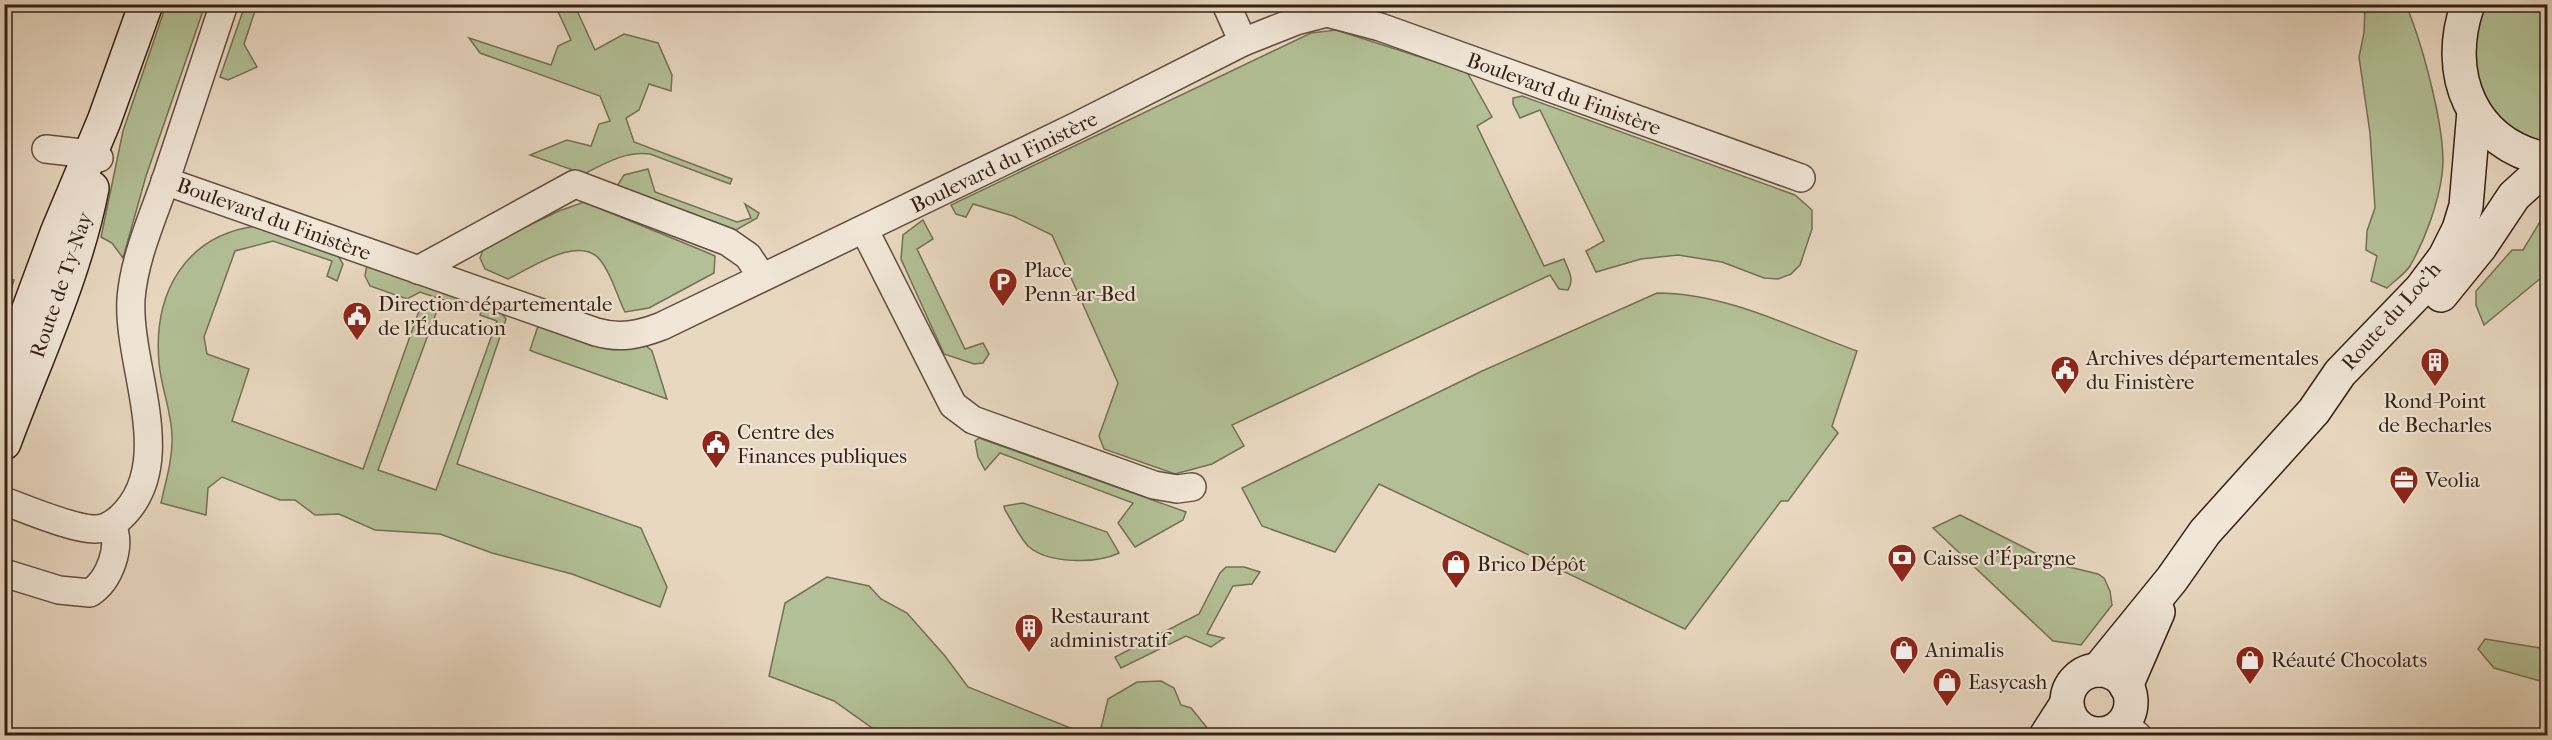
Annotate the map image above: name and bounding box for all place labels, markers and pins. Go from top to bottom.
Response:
place label: Place Penn-ar-Bed [1024,258,1137,306]
parking icon: Place Penn-ar-Bed [987,266,1019,308]
place label: Direction départementale de l'Éducation [378,292,612,340]
public building icon: Direction départementale de l'Éducation [341,300,373,342]
place label: Archives départementales du Finistère [2085,346,2319,394]
building icon: Rond-Point de Becharles [2419,346,2451,388]
public building icon: Archives départementales du Finistère [2049,354,2081,396]
place label: Rond-Point de Becharles [2378,389,2492,437]
place label: Centre des Finances publiques [737,420,907,468]
public building icon: Centre des Finances publiques [700,428,732,470]
office icon: Veolia [2388,464,2420,506]
place label: Veolia [2424,468,2480,492]
bank icon: Caisse d'Épargne [1886,542,1918,584]
place label: Caisse d'Épargne [1923,546,2076,570]
shop icon: Brico Dépôt [1440,548,1472,590]
place label: Brico Dépôt [1477,552,1586,576]
place label: Restaurant administratif [1050,604,1172,652]
building icon: Restaurant administratif [1013,612,1045,654]
shop icon: Animalis [1888,634,1920,676]
place label: Animalis [1924,638,2004,662]
shop icon: Réauté Chocolats [2234,644,2266,686]
place label: Réauté Chocolats [2271,648,2427,672]
shop icon: Easycash [1931,666,1963,708]
place label: Easycash [1968,670,2048,694]

